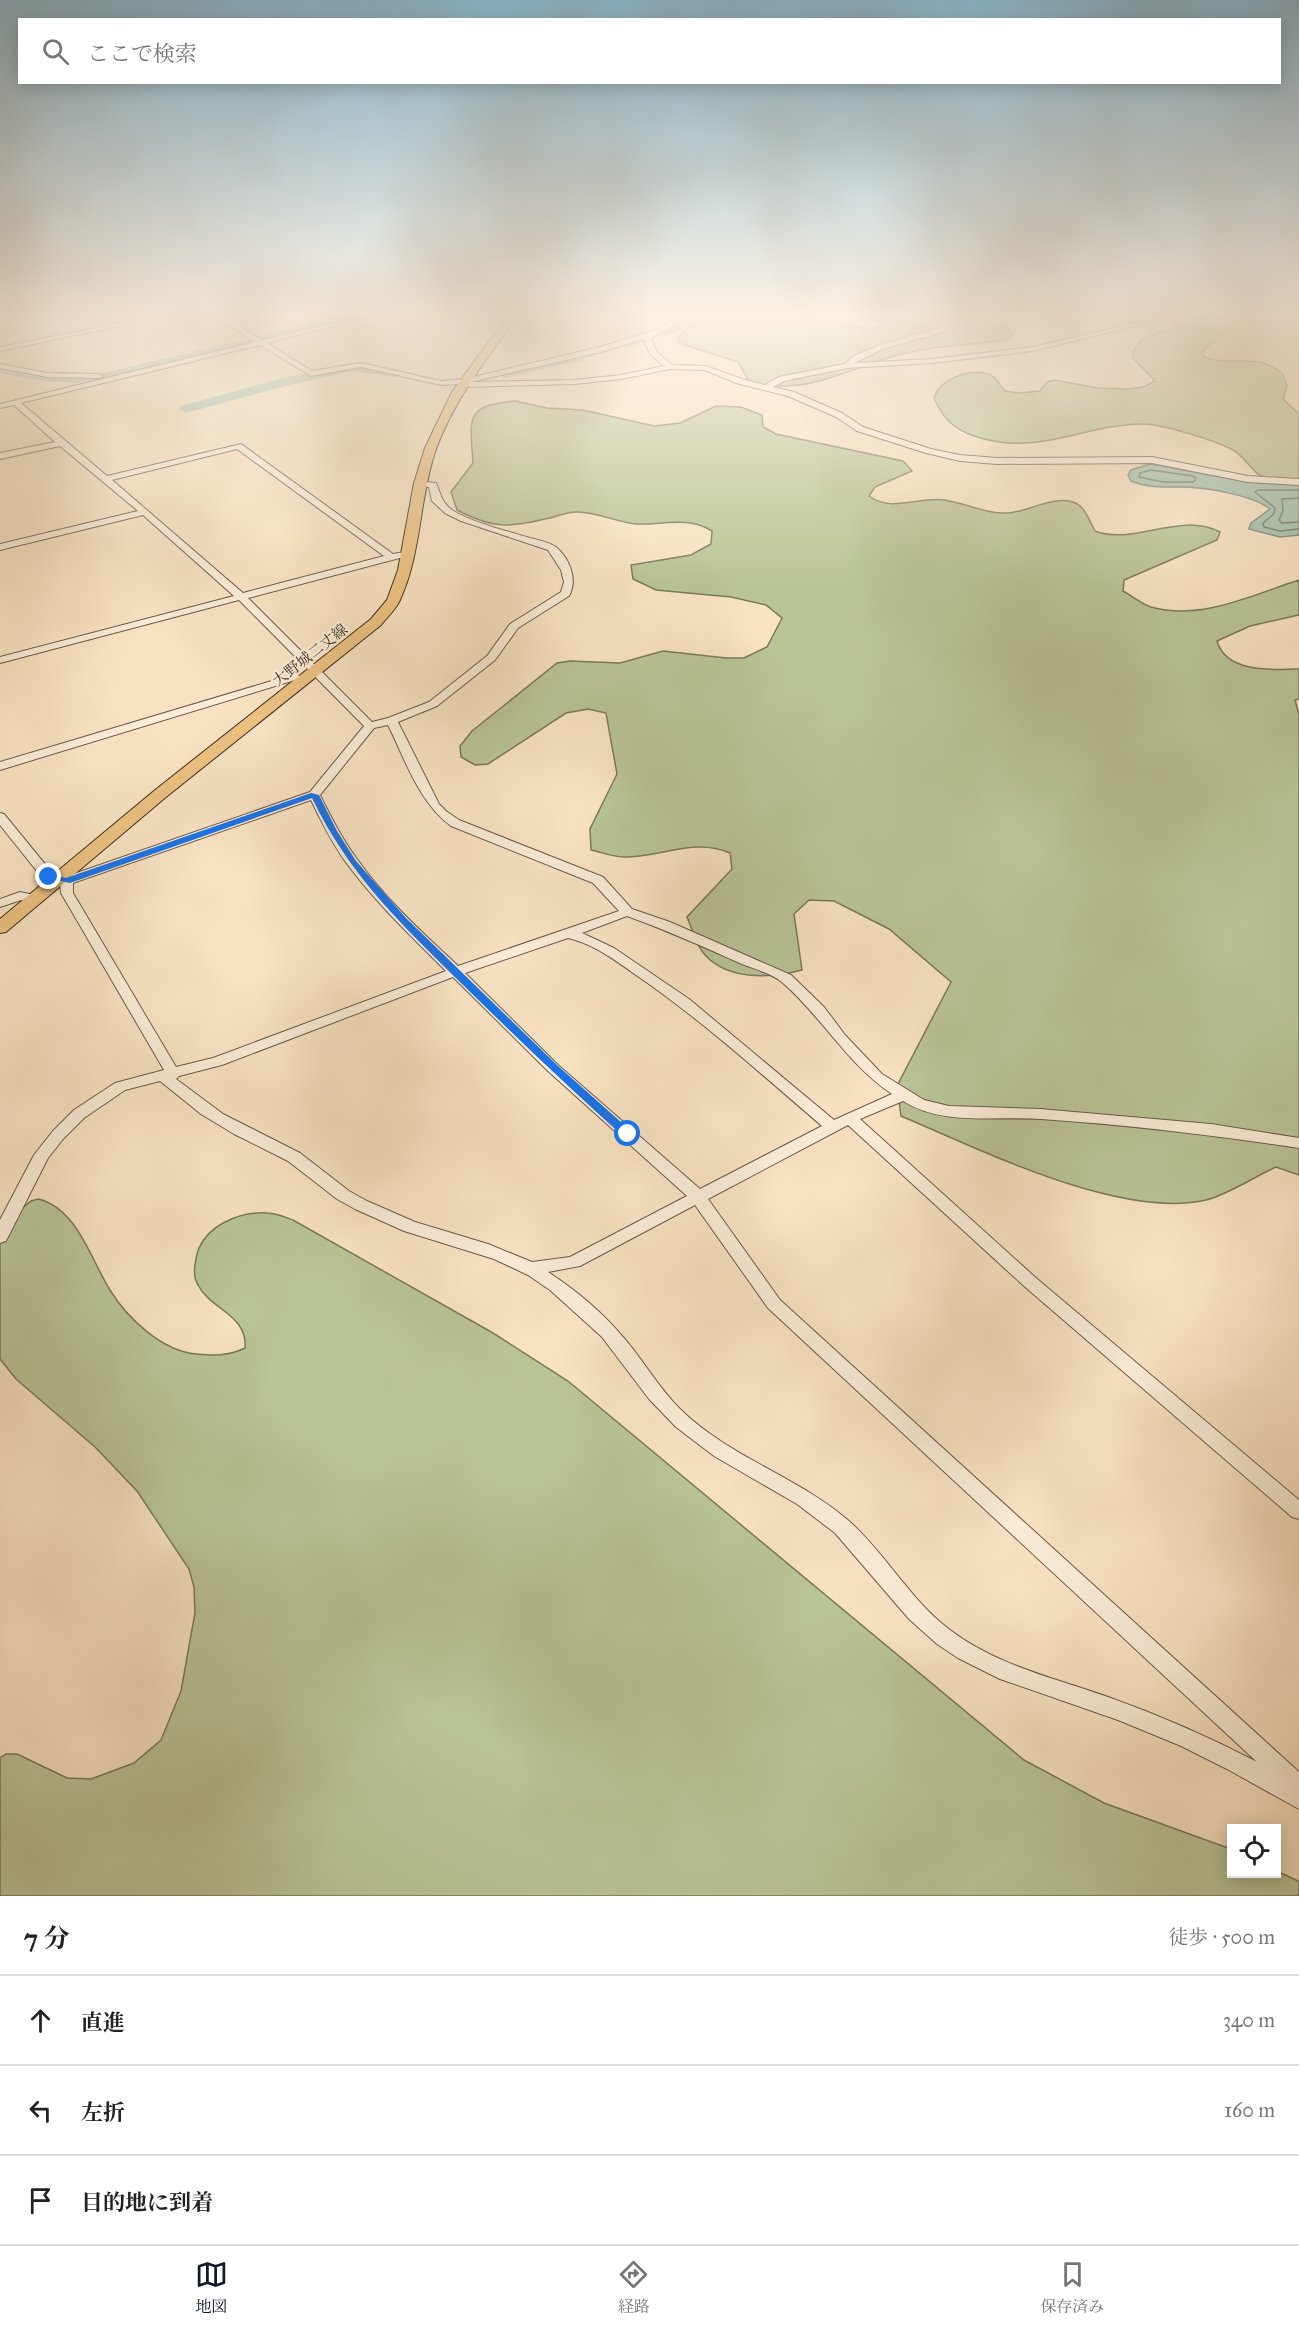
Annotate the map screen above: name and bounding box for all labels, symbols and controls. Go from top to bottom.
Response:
search box [18,18,1281,84]
icon: search [39,35,72,68]
text: ここで検索 [87,40,197,67]
street label: 大野城二丈線 [269,620,351,690]
route end [35,863,61,889]
route start [614,1120,640,1146]
map controls [1227,1824,1281,1878]
button: locate [1227,1824,1281,1878]
text: 7 分 [24,1922,69,1954]
text: 徒歩 · 500 m [1168,1925,1275,1949]
icon: ahead [24,2004,57,2037]
text: 340 m [1223,2008,1275,2032]
text: 直進 [81,2009,125,2036]
icon: left [24,2094,57,2127]
text: 160 m [1224,2098,1275,2122]
text: 左折 [81,2099,125,2126]
icon: arrive [24,2184,57,2217]
text: 目的地に到着 [81,2189,213,2216]
tab: 地図 [195,2258,228,2317]
tab: 経路 [617,2258,650,2317]
tab: 保存済み [1040,2258,1104,2317]

